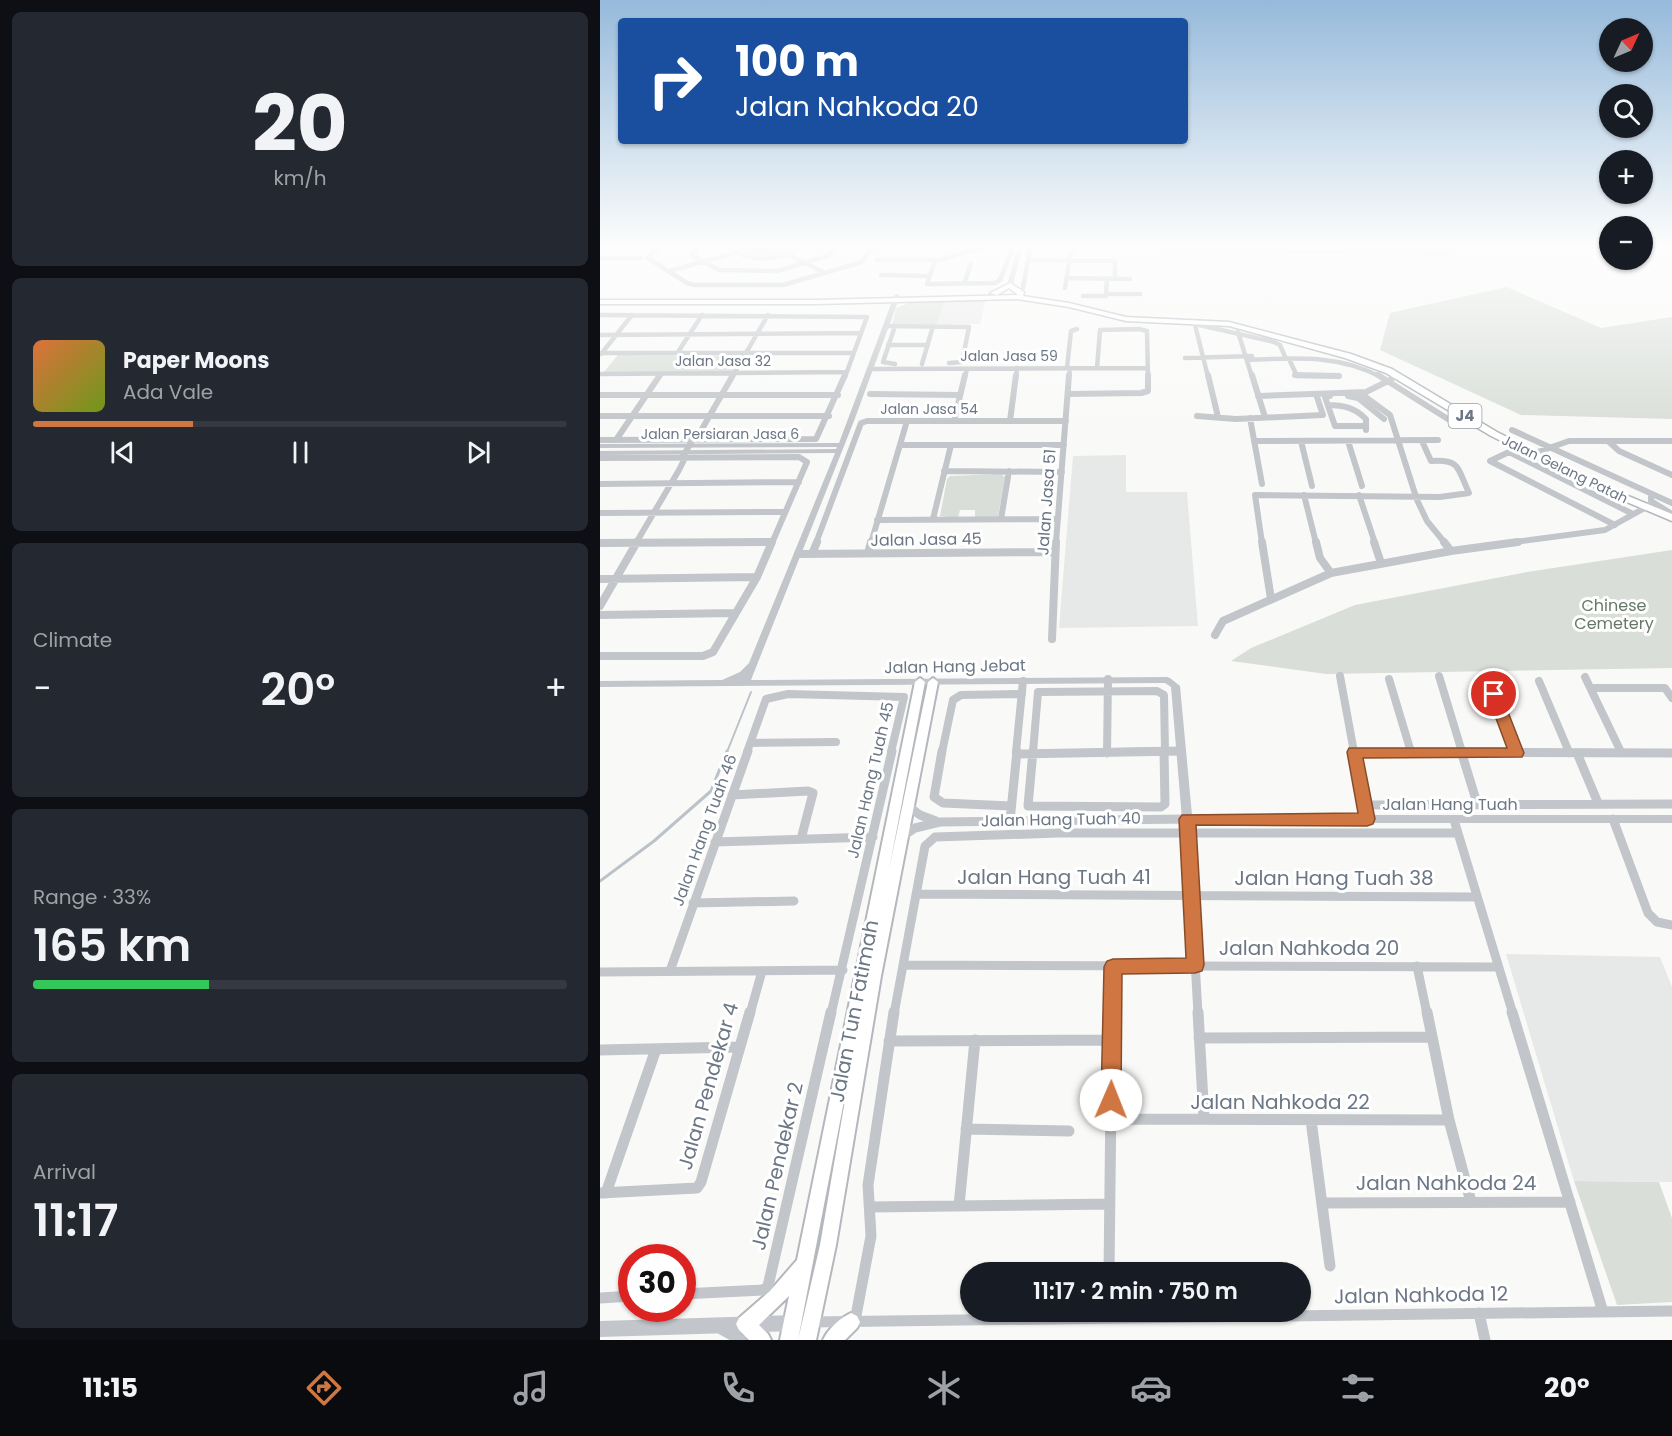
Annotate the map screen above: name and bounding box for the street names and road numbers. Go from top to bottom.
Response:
street label: Jalan Jasa 59 [960,346,1058,366]
street label: Jalan Jasa 32 [675,351,771,371]
street label: Jalan Jasa 54 [880,399,978,419]
road number: J4 [1448,404,1482,428]
street label: Jalan Persiaran Jasa 6 [641,424,799,444]
street label: Jalan Gelang Patah [1498,430,1632,508]
street label: Jalan Jasa 51 [1031,448,1062,556]
street label: Jalan Jasa 45 [870,527,982,552]
street label: Jalan Hang Jebat [884,654,1026,679]
street label: Jalan Hang Tuah 45 [841,700,900,861]
street label: Jalan Hang Tuah 46 [666,751,743,909]
street label: Jalan Hang Tuah [1382,793,1518,816]
street label: Jalan Hang Tuah 40 [981,807,1141,832]
street label: Jalan Hang Tuah 41 [957,863,1151,891]
street label: Jalan Hang Tuah 38 [1234,864,1434,892]
street label: Jalan Tun Fatimah [823,917,885,1105]
street label: Jalan Nahkoda 20 [1219,934,1399,962]
street label: Jalan Pendekar 4 [671,999,745,1173]
street label: Jalan Pendekar 2 [744,1079,810,1253]
street label: Jalan Nahkoda 22 [1190,1088,1370,1116]
street label: Jalan Nahkoda 24 [1356,1169,1536,1197]
street label: Jalan Nahkoda 12 [1334,1279,1508,1311]

